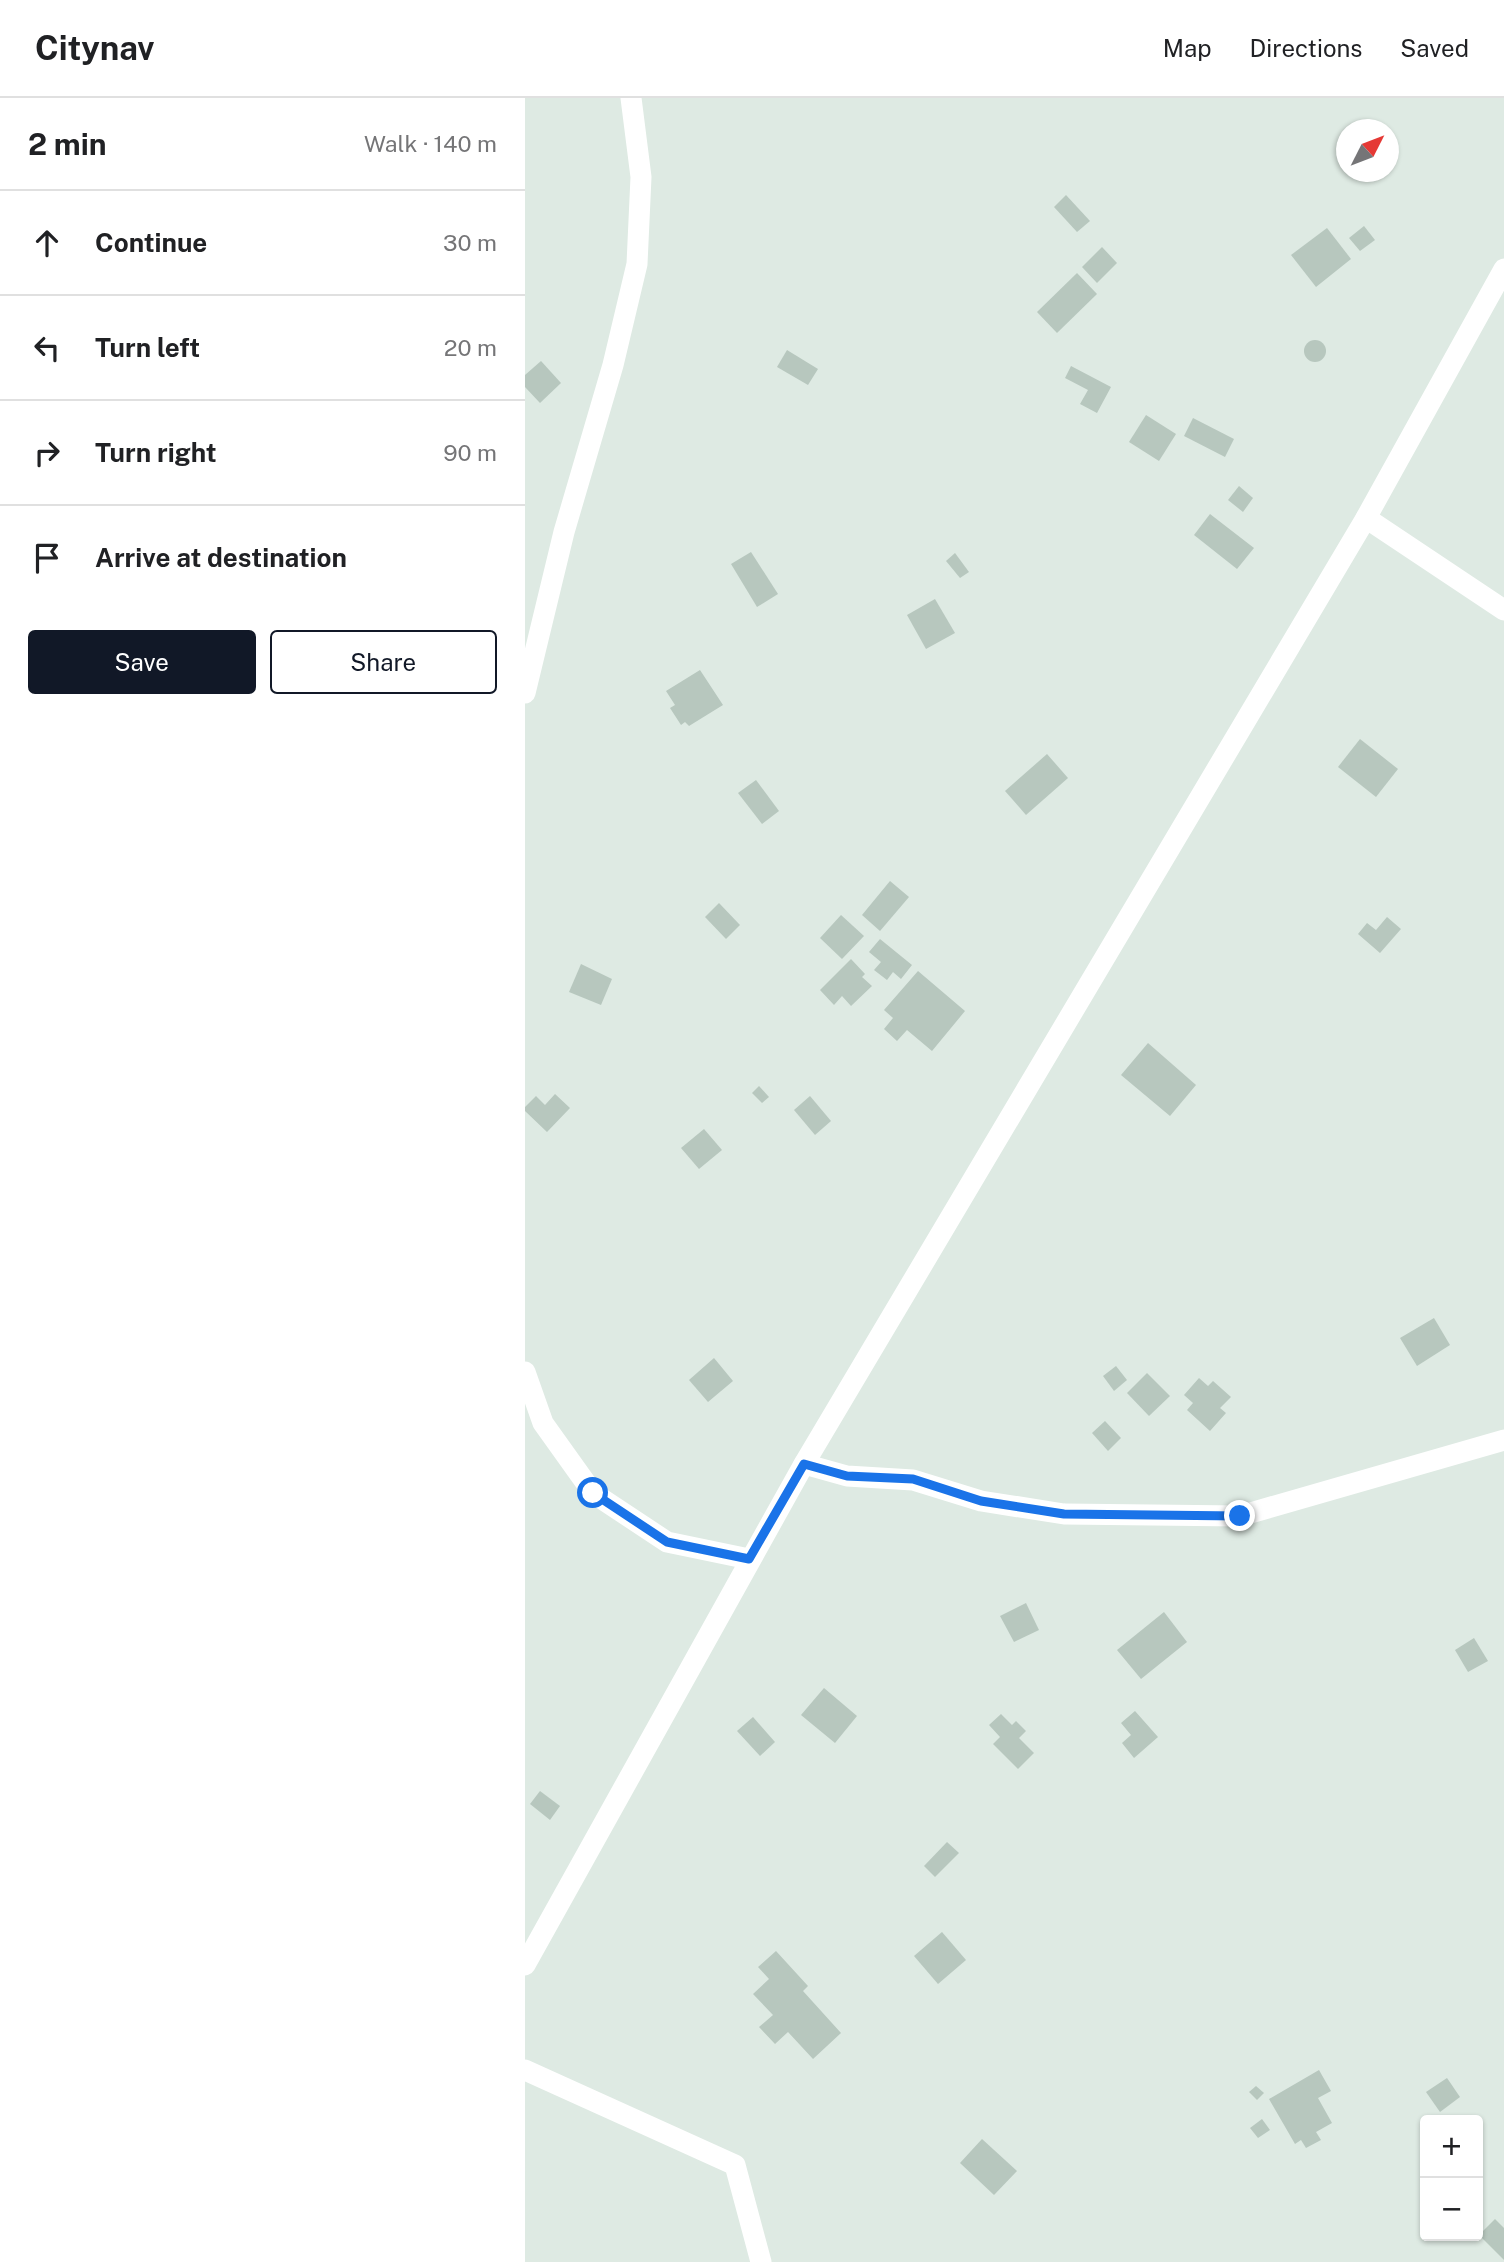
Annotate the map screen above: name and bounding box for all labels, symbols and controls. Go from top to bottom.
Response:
text: Citynav [35,29,155,67]
text: Map [1163,34,1212,62]
text: Directions [1250,34,1362,62]
text: Saved [1400,34,1469,62]
north arrow [1336,119,1399,182]
text: 2 min [28,126,107,162]
text: Walk · 140 m [364,130,497,157]
icon: ahead [28,224,66,262]
text: Continue [95,227,207,258]
text: 30 m [443,229,497,256]
icon: left [28,329,66,367]
text: Turn left [95,332,200,363]
text: 20 m [444,334,497,361]
icon: right [28,434,66,472]
text: Turn right [95,437,217,468]
text: 90 m [443,439,497,466]
icon: arrive [28,539,66,577]
text: Arrive at destination [95,542,347,573]
button: Save [28,630,256,694]
button: Share [270,630,497,694]
route start [577,1477,608,1508]
route end [1224,1500,1255,1531]
map controls [1420,2115,1483,2241]
button: + [1420,2115,1483,2178]
button: − [1420,2178,1483,2241]

